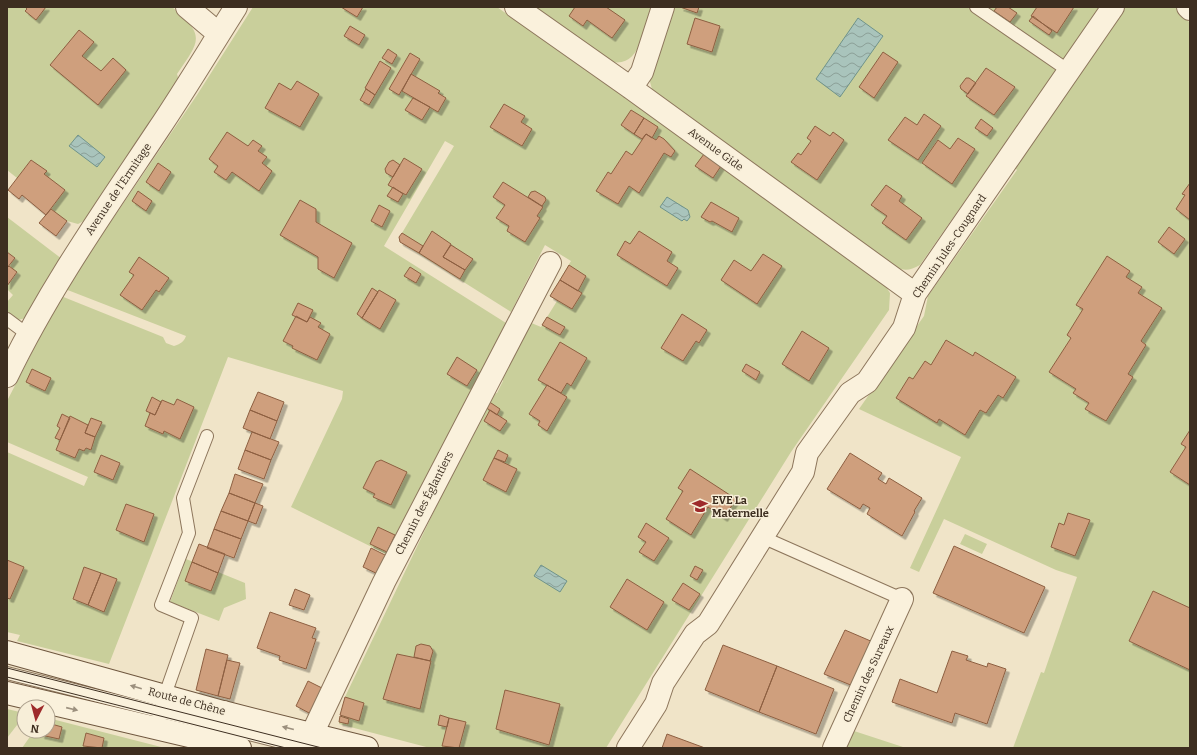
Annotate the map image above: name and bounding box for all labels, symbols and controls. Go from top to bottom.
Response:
street label: Avenue Gide [686,125,746,174]
street label: Avenue de l'Ermitage [83,141,154,238]
street label: Chemin Jules-Cougnard [910,192,989,301]
street label: Chemin des Églantiers [392,449,456,557]
place label: EVE La Maternelle [712,494,769,520]
school or university icon: EVE La Maternelle [691,497,709,515]
street label: Chemin des Sureaux [840,624,897,725]
one-way arrow [130,684,142,690]
street label: Route de Chêne [147,685,227,718]
north arrow [16,699,56,739]
one-way arrow [66,707,78,713]
text: N [30,721,40,735]
one-way arrow [282,725,294,731]

